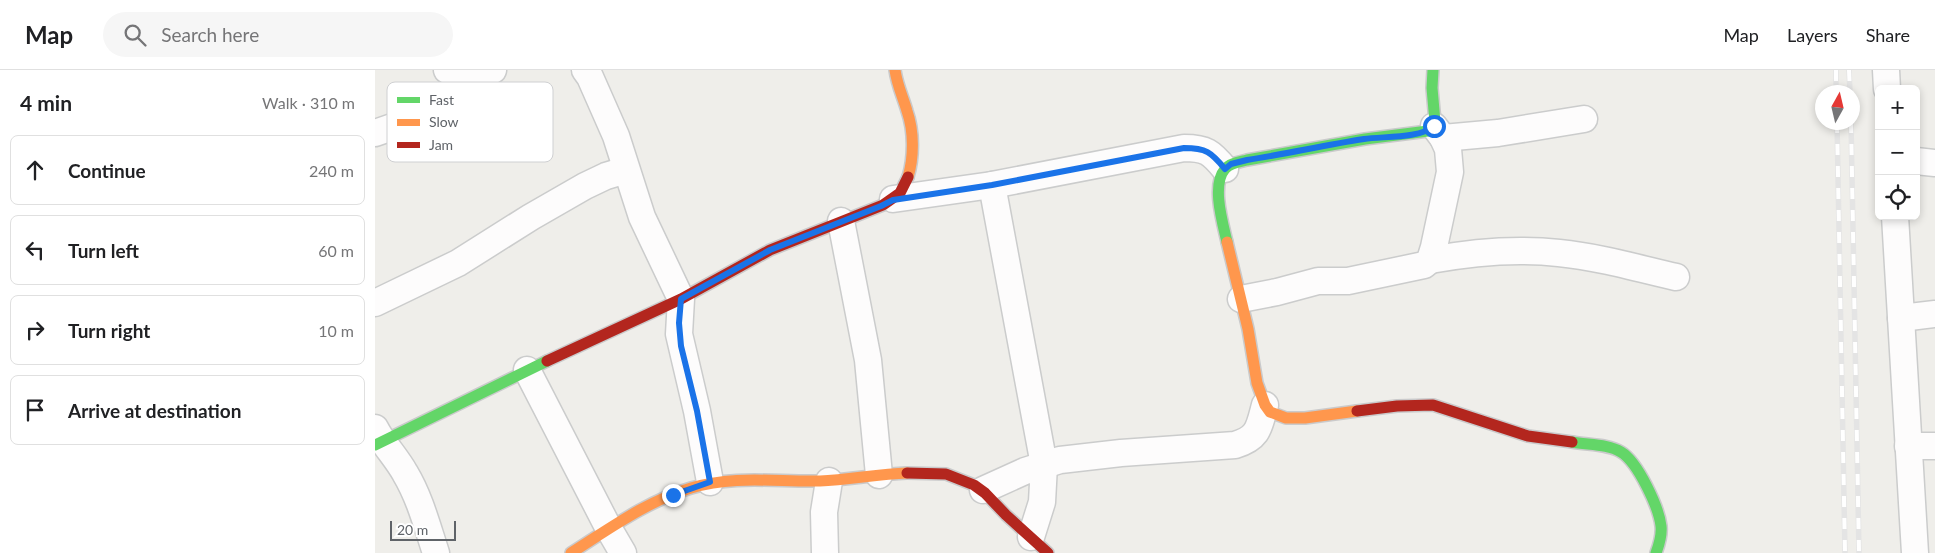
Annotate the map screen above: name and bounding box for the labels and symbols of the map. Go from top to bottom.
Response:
legend [387,82,553,162]
north arrow [1815,85,1860,130]
text: Fast [429,91,454,108]
text: Slow [429,113,459,130]
route start [1423,115,1446,138]
text: Jam [429,136,453,153]
route end [662,484,685,507]
scale bar [390,518,456,541]

